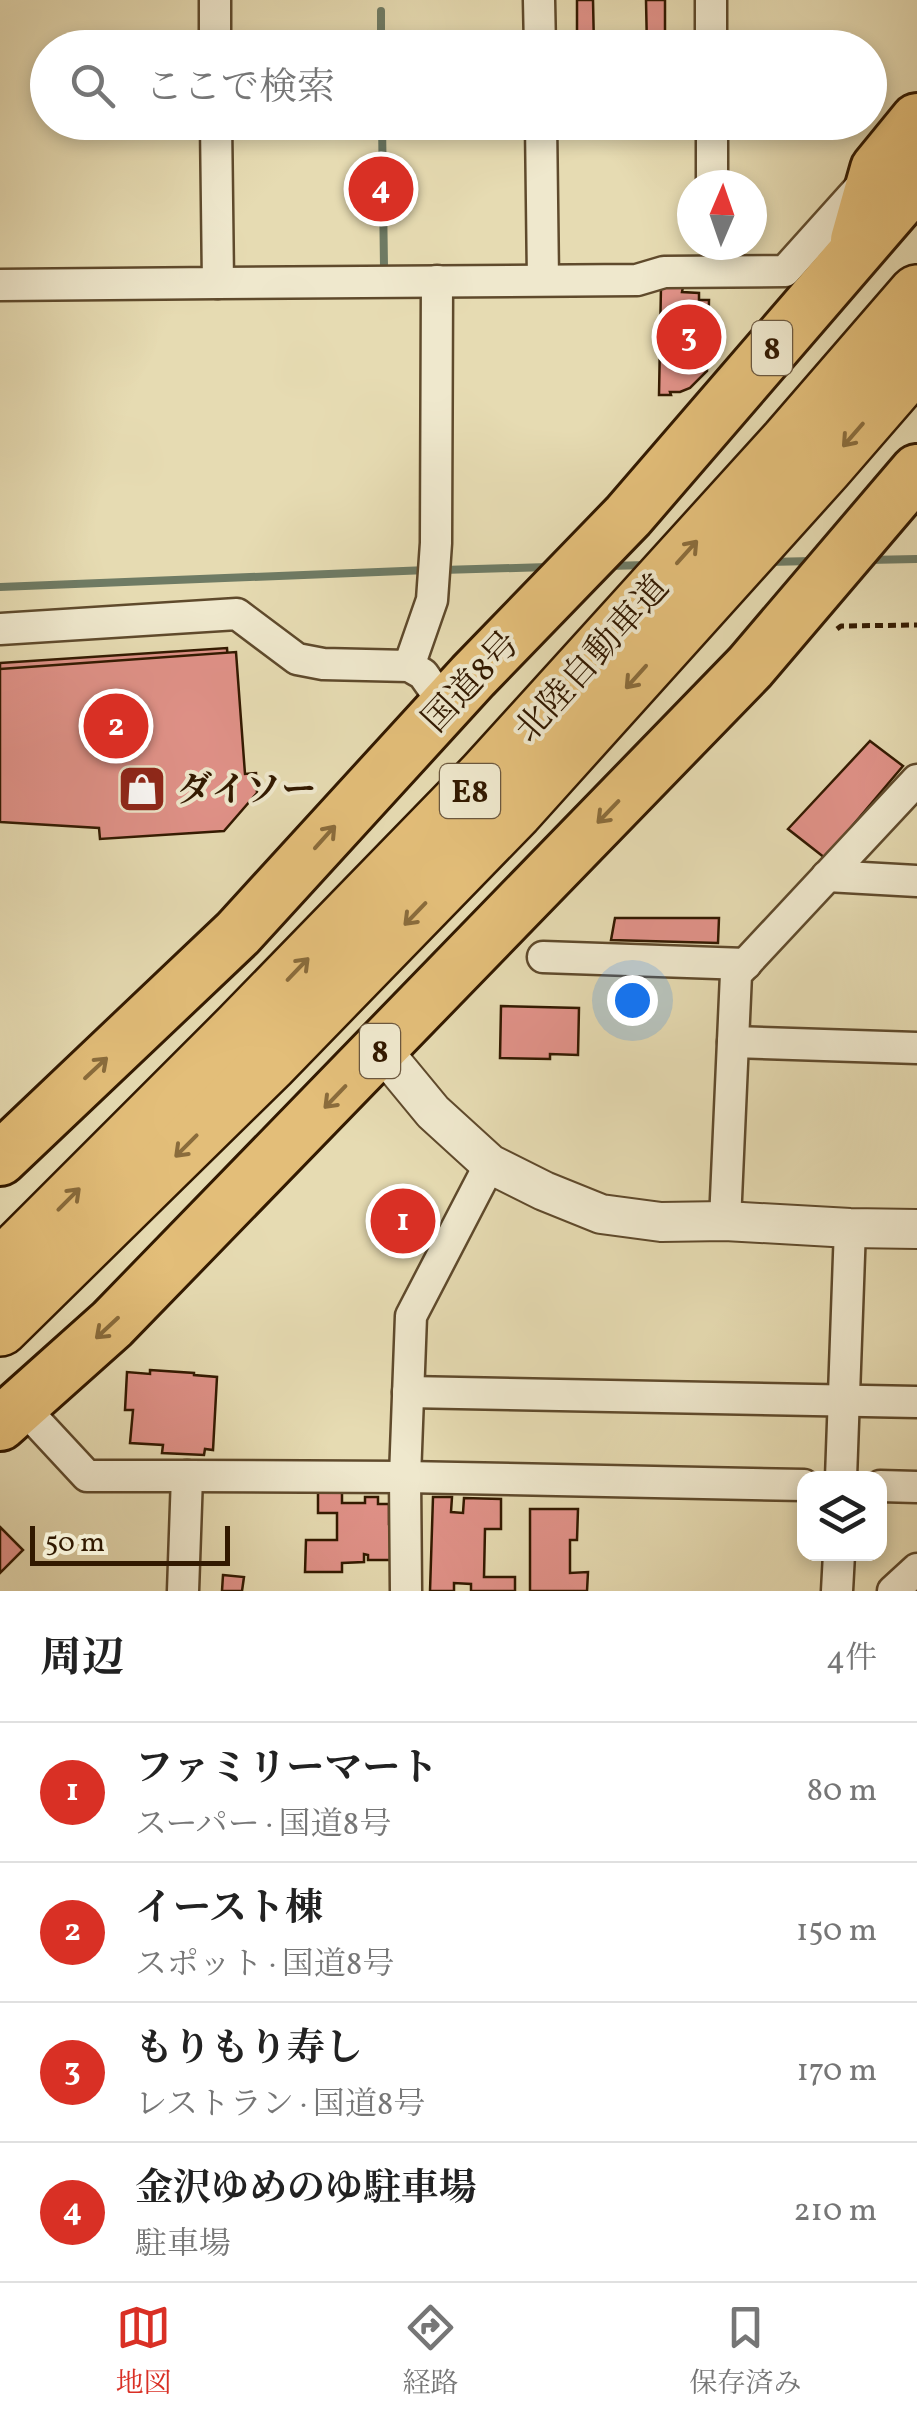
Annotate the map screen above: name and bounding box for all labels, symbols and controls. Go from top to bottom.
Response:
search box [30,30,887,140]
icon: search [65,58,120,113]
text: ここで検索 [145,63,335,116]
pin: 4 [348,152,414,226]
north arrow [677,170,767,260]
pin: 3 [656,300,722,374]
road number: 8 [752,321,792,375]
one-way arrow [842,422,865,447]
one-way arrow [675,540,699,566]
street label: 北陸自動車道 [505,566,681,754]
street label: 国道8号 [413,622,532,744]
one-way arrow [625,664,648,689]
pin: 2 [84,688,148,764]
shop icon: ダイソー [116,763,168,815]
road number: E8 [440,764,500,818]
place label: ダイソー [177,768,316,816]
one-way arrow [597,799,621,823]
one-way arrow [313,825,336,850]
one-way arrow [403,902,427,926]
one-way arrow [286,957,310,981]
your location [607,975,658,1026]
road number: 8 [360,1024,400,1078]
one-way arrow [83,1057,108,1080]
one-way arrow [323,1084,347,1108]
one-way arrow [175,1134,199,1158]
pin: 1 [370,1184,436,1258]
one-way arrow [57,1188,81,1212]
one-way arrow [95,1316,120,1339]
map controls [797,1471,887,1561]
button: layers [797,1471,887,1561]
scale bar [30,1521,230,1566]
text: 50 m [45,1524,105,1563]
text: 周辺 [40,1631,124,1690]
text: 4件 [826,1638,877,1682]
text: ファミリーマート [135,1744,438,1797]
text: 1 [66,1770,79,1814]
text: 80 m [807,1770,877,1814]
text: スーパー · 国道8号 [135,1804,391,1848]
text: イースト棟 [135,1884,323,1937]
text: 2 [64,1910,81,1954]
text: 150 m [796,1910,877,1954]
text: スポット · 国道8号 [135,1944,394,1988]
text: もりもり寿し [135,2024,363,2077]
text: 3 [64,2050,81,2094]
text: 170 m [796,2050,877,2094]
text: レストラン · 国道8号 [135,2084,425,2128]
text: 金沢ゆめのゆ駐車場 [135,2164,477,2217]
text: 4 [63,2190,82,2234]
text: 210 m [793,2190,877,2234]
text: 駐車場 [135,2224,231,2268]
tab: 地図 [115,2300,172,2404]
tab: 経路 [402,2300,459,2404]
tab: 保存済み [689,2300,802,2404]

